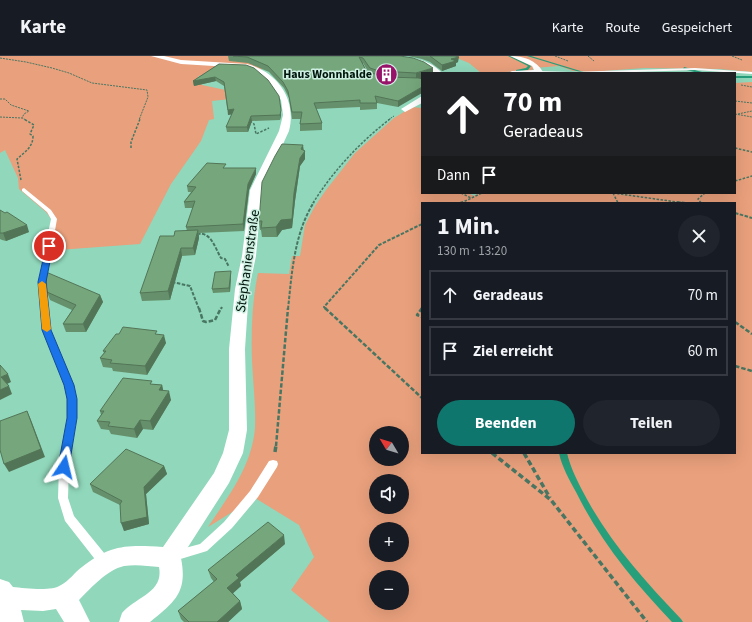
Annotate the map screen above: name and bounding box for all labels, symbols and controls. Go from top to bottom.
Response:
text: Karte [20,14,66,41]
text: Karte [552,18,583,38]
text: Route [605,18,640,38]
text: Gespeichert [662,18,732,38]
building icon: Haus Wonnhalde [374,61,400,87]
place label: Haus Wonnhalde [283,66,372,83]
text: 70 m [503,82,562,122]
icon: ahead [437,88,489,140]
text: Geradeaus [503,119,583,144]
icon: arrive [478,164,500,186]
text: Dann [437,165,470,186]
street label: Stephanienstraße [231,208,265,314]
text: 1 Min. [437,209,500,244]
button: close [678,215,720,257]
pin [32,229,66,263]
icon: arrive [38,235,60,257]
text: 130 m · 13:20 [437,242,507,260]
icon: ahead [439,284,461,306]
text: Geradeaus [473,285,543,306]
text: 70 m [688,285,718,306]
icon: arrive [439,340,461,362]
text: Ziel erreicht [473,341,553,362]
text: 60 m [688,341,718,362]
button: Beenden [437,400,575,446]
button: Teilen [583,400,720,446]
north arrow [369,426,409,466]
map controls [369,426,409,610]
position arrow [43,446,85,488]
button: sound [369,474,409,514]
button: + [369,522,409,562]
button: − [369,570,409,610]

